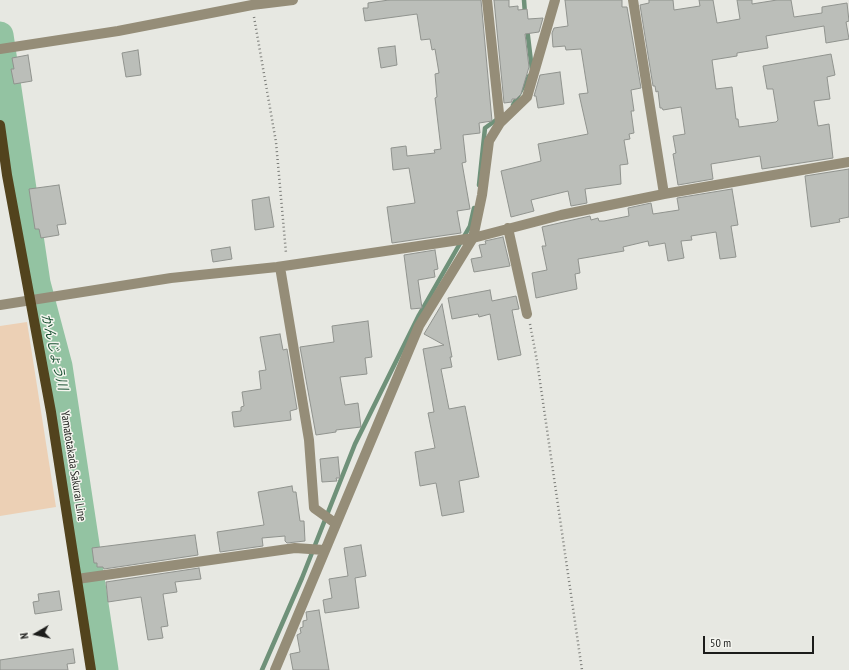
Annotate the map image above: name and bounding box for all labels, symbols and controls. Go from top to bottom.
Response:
water label: かんじょう川 [38,312,70,392]
street label: Yamatotakada Sakurai Line [57,410,89,522]
north arrow [16,614,56,654]
scale bar [705,628,816,654]
text: N [17,632,32,640]
text: 50 m [710,635,731,650]

